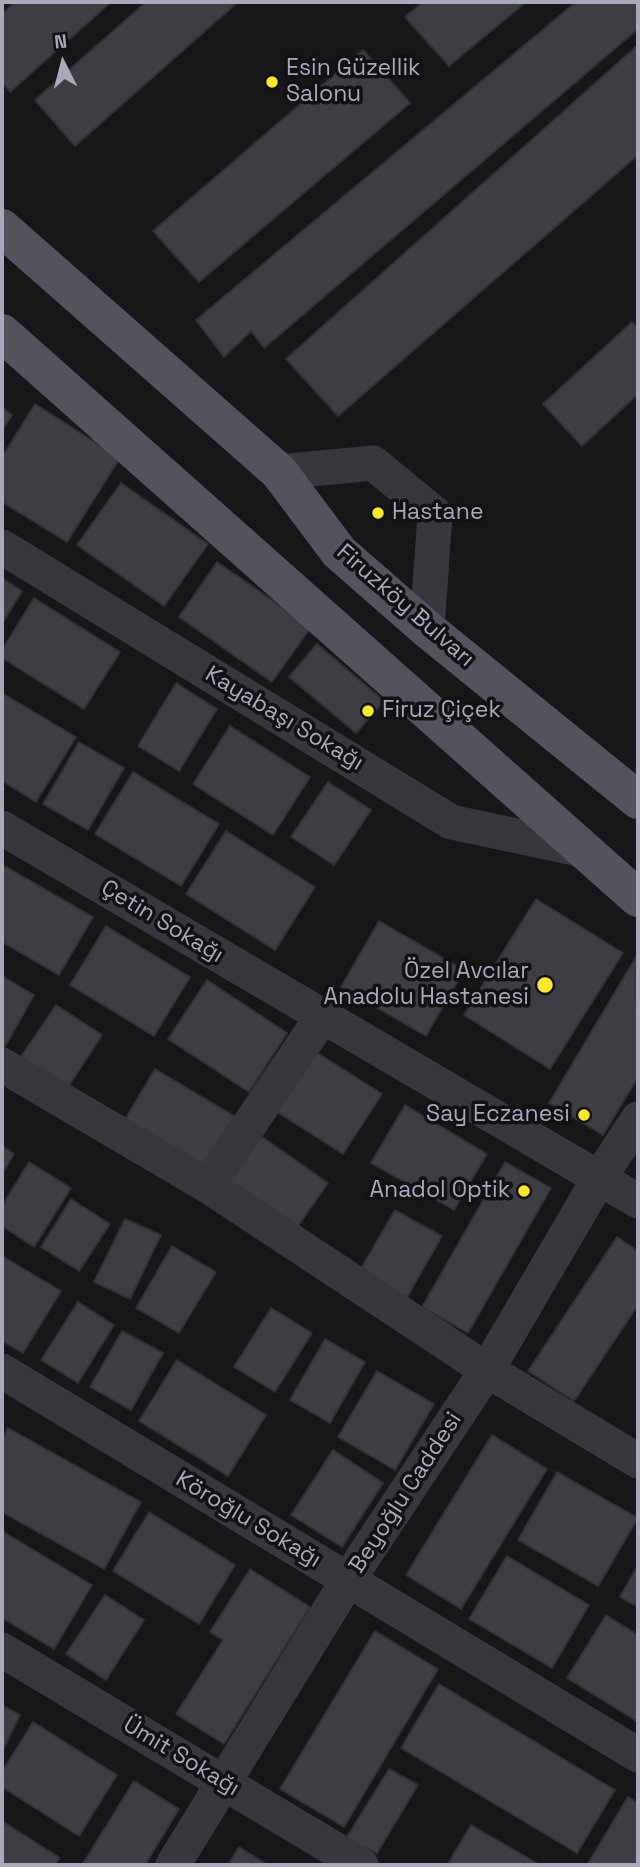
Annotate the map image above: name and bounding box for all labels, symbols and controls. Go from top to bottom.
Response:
north arrow [28,28,98,98]
text: N [53,29,68,55]
place label: Esin Güzellik Salonu [286,55,420,109]
marker: Esin Güzellik Salonu [264,74,280,90]
place label: Hastane [392,499,484,527]
marker: Hastane [370,505,386,521]
street label: Firuzköy Bulvarı [331,539,479,673]
street label: Kayabaşı Sokağı [200,661,368,777]
place label: Firuz Çiçek [382,697,501,725]
marker: Firuz Çiçek [360,703,376,719]
street label: Çetin Sokağı [96,875,228,969]
place label: Özel Avcılar Anadolu Hastanesi [324,958,529,1012]
marker: Özel Avcılar Anadolu Hastanesi [535,975,555,995]
place label: Say Eczanesi [426,1101,570,1129]
marker: Say Eczanesi [576,1107,592,1123]
place label: Anadol Optik [370,1177,510,1205]
marker: Anadol Optik [516,1183,532,1199]
street label: Beyoğlu Caddesi [344,1407,468,1579]
street label: Köroğlu Sokağı [170,1466,326,1574]
street label: Ümit Sokağı [118,1711,244,1803]

